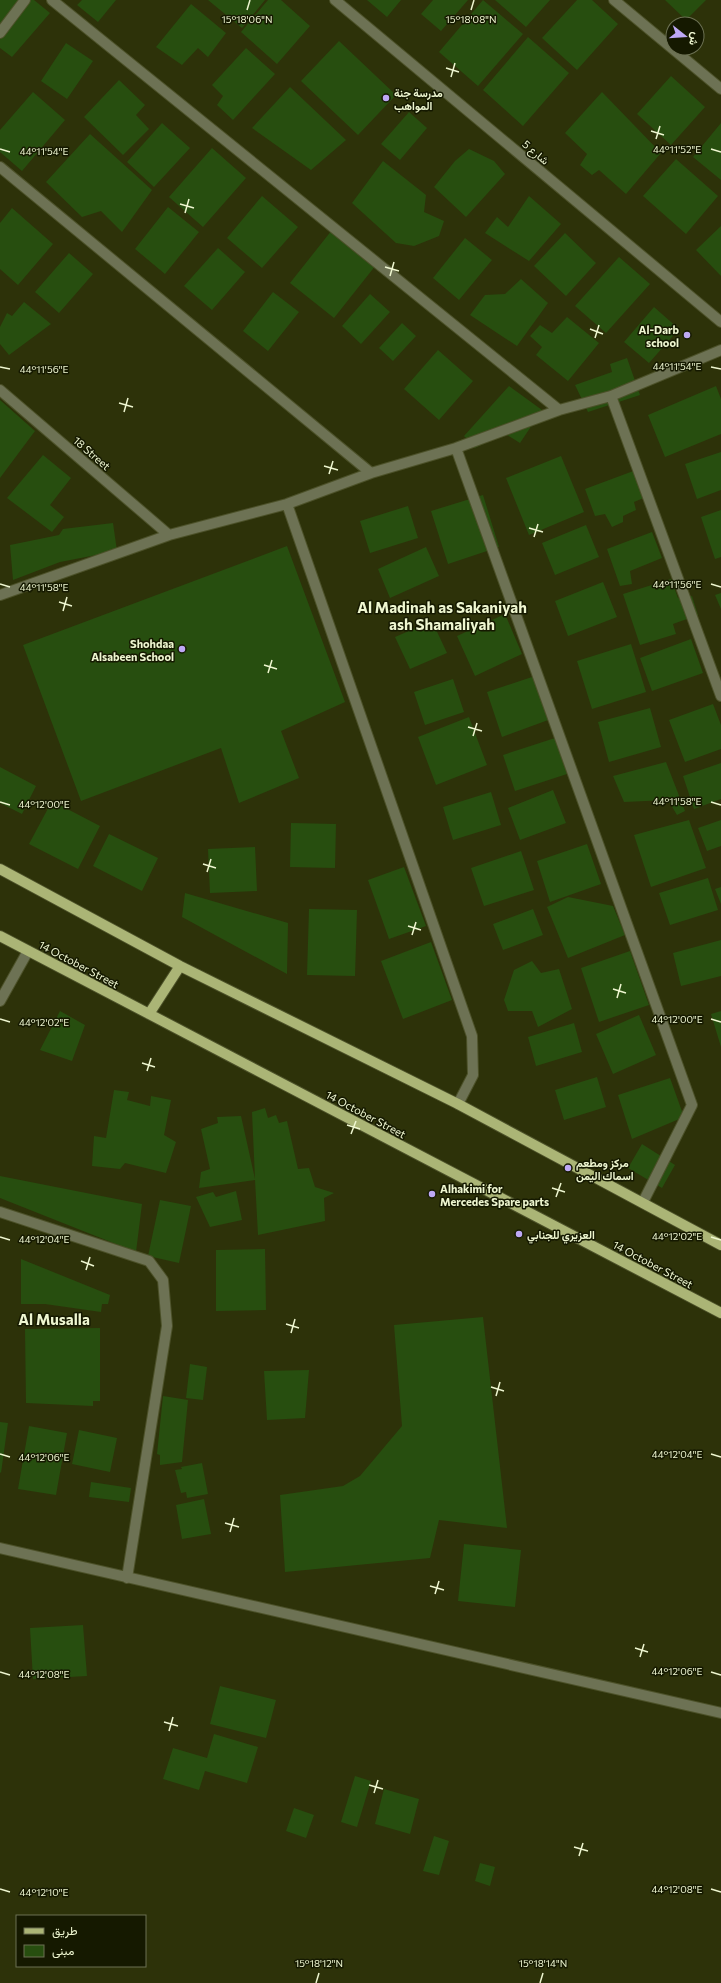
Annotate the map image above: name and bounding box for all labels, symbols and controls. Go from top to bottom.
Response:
text: 15°18'06"N [222,13,272,25]
text: 15°18'08"N [446,13,496,25]
north arrow [665,16,705,56]
text: ش [686,31,703,47]
place label: مدرسة جنة المواهب [394,86,443,113]
marker: مدرسة جنة المواهب [381,93,391,103]
street label: شارع 5 [519,137,552,169]
text: 44°11'52"E [653,143,701,155]
text: 44°11'54"E [20,145,68,157]
place label: Al-Darb school [638,323,679,349]
marker: Al-Darb school [682,330,692,340]
text: 44°11'54"E [653,360,701,372]
text: 44°11'56"E [20,363,68,375]
street label: 18 Street [71,433,113,473]
text: 44°11'56"E [653,578,701,590]
text: 44°11'58"E [20,581,68,593]
district label: Al Madinah as Sakaniyah ash Shamaliyah [357,598,527,633]
place label: Shohdaa Alsabeen School [91,637,174,663]
marker: Shohdaa Alsabeen School [177,644,187,654]
text: 44°11'58"E [653,795,701,807]
text: 44°12'00"E [18,798,70,810]
street label: 14 October Street [37,937,122,991]
text: 44°12'00"E [651,1013,703,1025]
text: 44°12'02"E [19,1016,69,1028]
street label: 14 October Street [324,1087,409,1141]
place label: مركز ومطعم اسماك اليمن [576,1156,634,1183]
marker: مركز ومطعم اسماك اليمن [563,1163,573,1173]
place label: Alhakimi for Mercedes Spare parts [440,1182,549,1208]
marker: Alhakimi for Mercedes Spare parts [427,1189,437,1199]
place label: العزيري للجنابي [527,1228,595,1244]
marker: العزيري للجنابي [514,1229,524,1239]
text: 44°12'02"E [652,1230,702,1242]
text: 44°12'04"E [19,1233,69,1245]
street label: 14 October Street [611,1237,696,1291]
district label: Al Musalla [18,1310,90,1328]
text: 44°12'04"E [652,1448,702,1460]
text: 44°12'06"E [19,1451,69,1463]
text: 44°12'06"E [652,1665,702,1677]
text: 44°12'08"E [19,1668,69,1680]
text: 44°12'08"E [652,1883,702,1895]
text: 44°12'10"E [20,1886,69,1898]
legend [16,1915,146,1967]
text: طريق [52,1923,78,1939]
text: مبنى [52,1943,74,1959]
text: 15°18'12"N [295,1957,343,1969]
text: 15°18'14"N [519,1957,567,1969]

